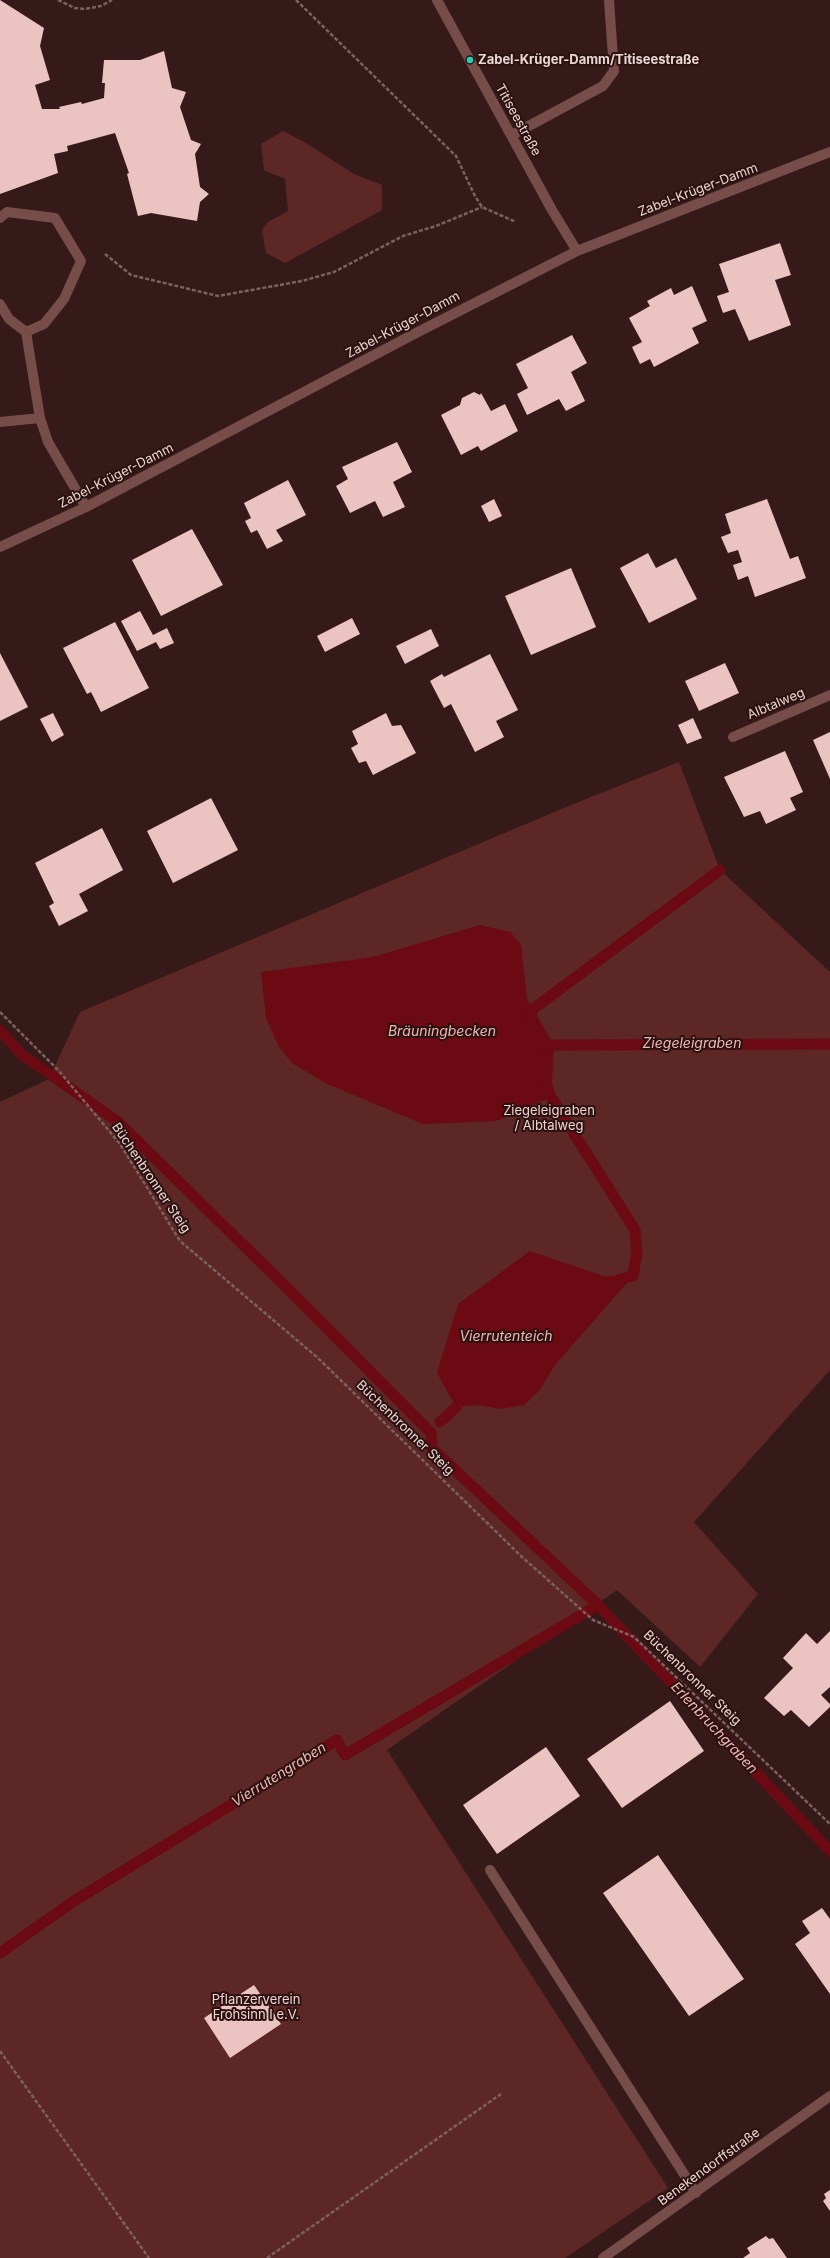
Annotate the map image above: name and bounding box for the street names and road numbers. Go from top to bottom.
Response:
street label: Titiseestraße [492,81,544,159]
street label: Zabel-Krüger-Damm [636,160,760,220]
street label: Zabel-Krüger-Damm [343,288,463,362]
street label: Zabel-Krüger-Damm [56,440,176,512]
street label: Albtalweg [745,685,807,723]
street label: Büchenbronner Steig [108,1120,194,1236]
street label: Büchenbronner Steig [353,1377,457,1479]
street label: Büchenbronner Steig [640,1627,744,1729]
street label: Benekendorffstraße [655,2125,763,2209]

